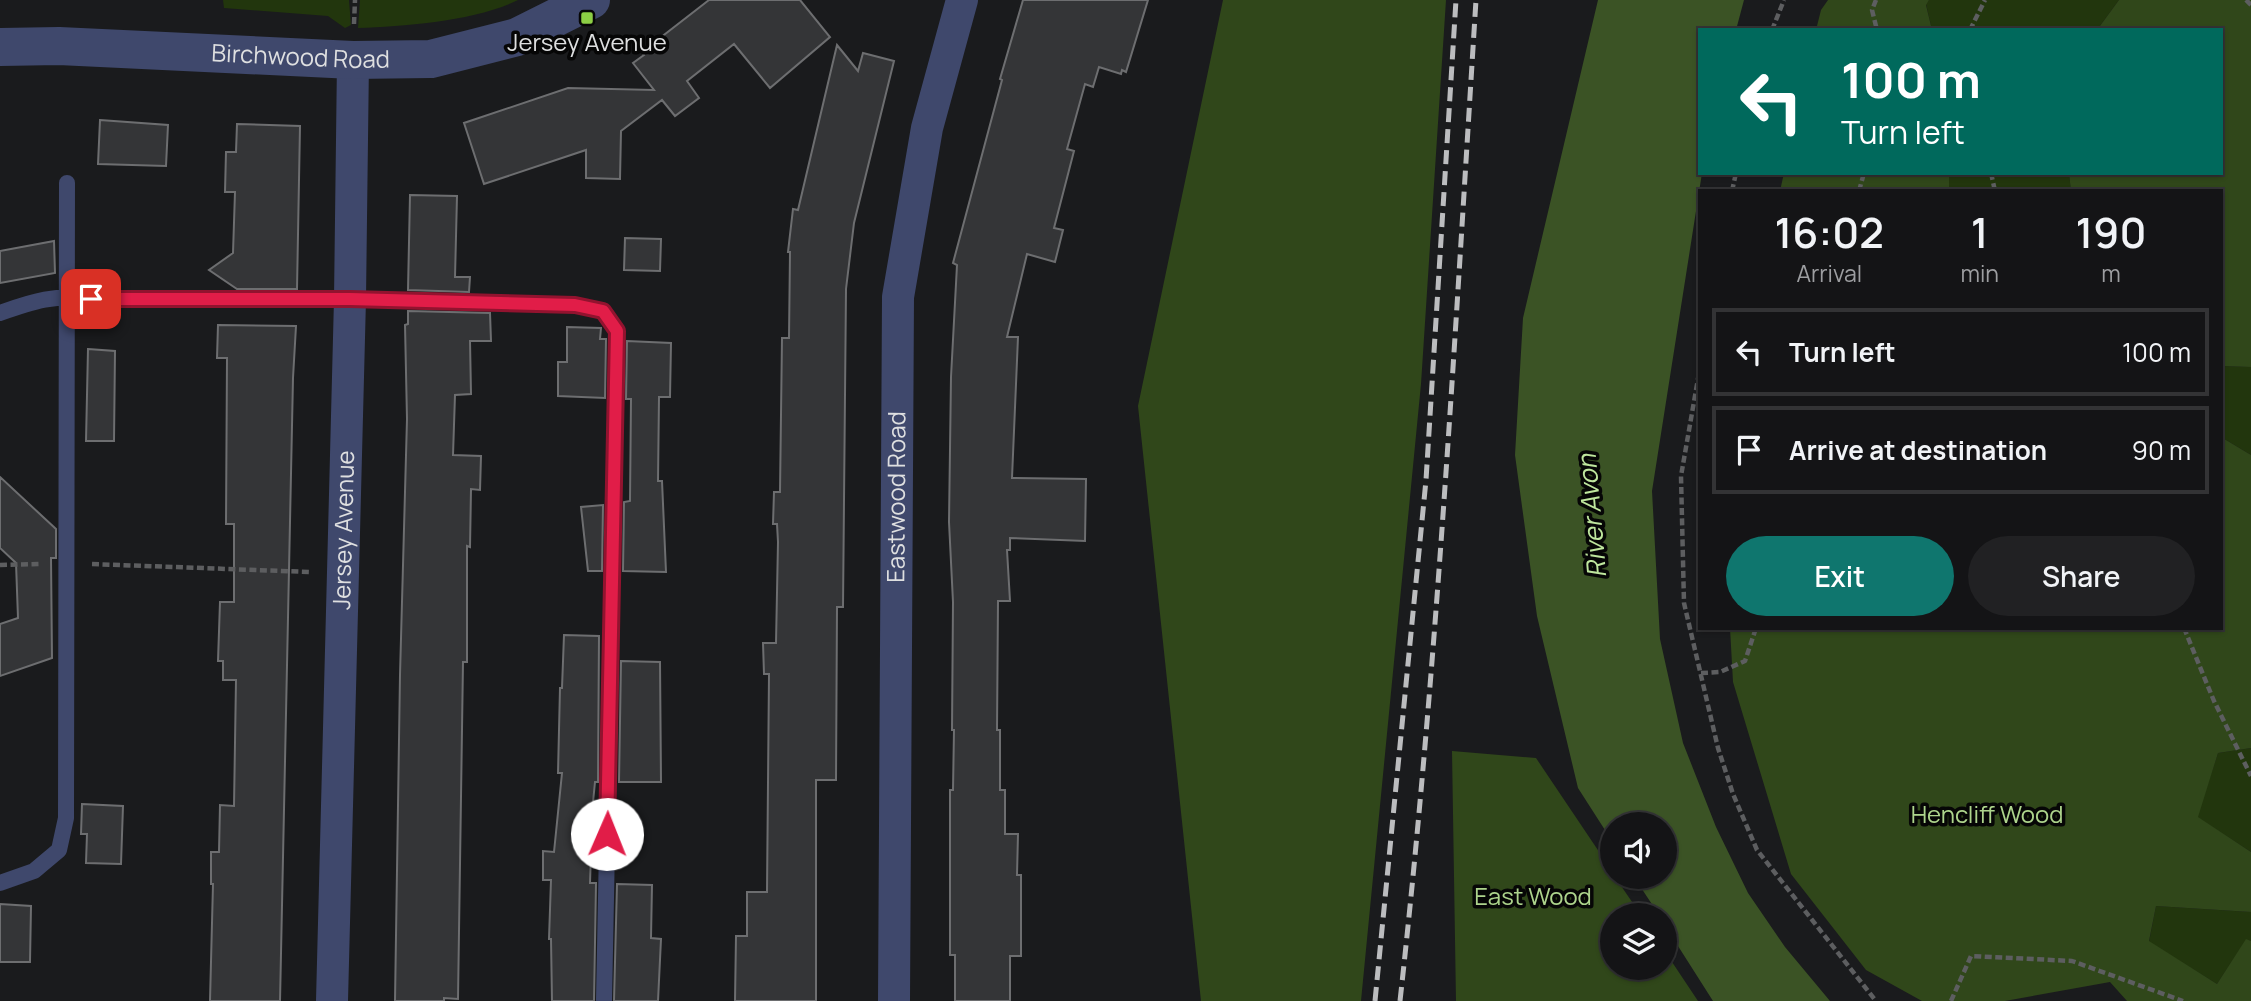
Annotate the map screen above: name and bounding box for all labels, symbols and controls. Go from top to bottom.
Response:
marker: Jersey Avenue [579,10,595,26]
place label: Jersey Avenue [507,25,667,58]
street label: Birchwood Road [211,35,390,75]
text: 100 m [1841,46,1981,113]
icon: left [1726,56,1817,147]
text: Turn left [1841,110,1965,154]
text: 16:02 [1775,203,1884,261]
text: 1 [1971,203,1989,261]
text: 190 [2076,203,2146,261]
text: Arrival [1796,257,1862,289]
text: min [1960,257,1999,289]
text: m [2101,257,2121,289]
pin [61,269,121,329]
icon: arrive [72,280,110,318]
icon: left [1730,333,1768,371]
text: Turn left [1789,334,1896,370]
text: 100 m [2122,334,2191,370]
street label: Eastwood Road [878,411,912,583]
icon: arrive [1730,431,1768,469]
text: Arrive at destination [1789,432,2047,468]
text: 90 m [2132,432,2191,468]
street label: Jersey Avenue [324,450,361,610]
water label: River Avon [1568,451,1614,579]
button: Exit [1726,536,1954,616]
button: Share [1968,536,2195,616]
position arrow [570,797,644,871]
park label: Hencliff Wood [1911,797,2063,830]
map controls [1600,812,1677,980]
button: sound [1600,812,1677,889]
park label: East Wood [1474,879,1592,912]
button: layers [1600,903,1677,980]

